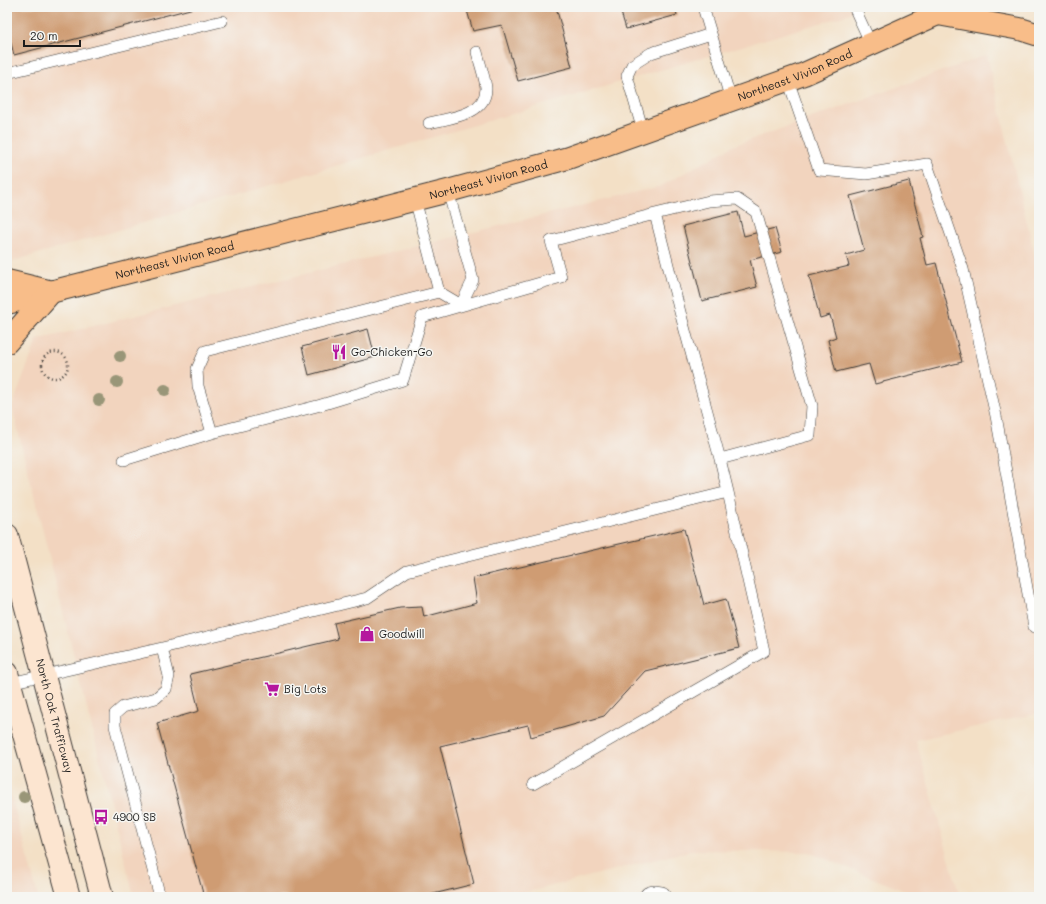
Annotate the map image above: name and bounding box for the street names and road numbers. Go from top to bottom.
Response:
street label: Northeast Vivion Road [735,45,854,104]
street label: Northeast Vivion Road [428,156,549,202]
street label: Northeast Vivion Road [114,238,236,282]
street label: North Oak Trafficway [33,657,77,775]

